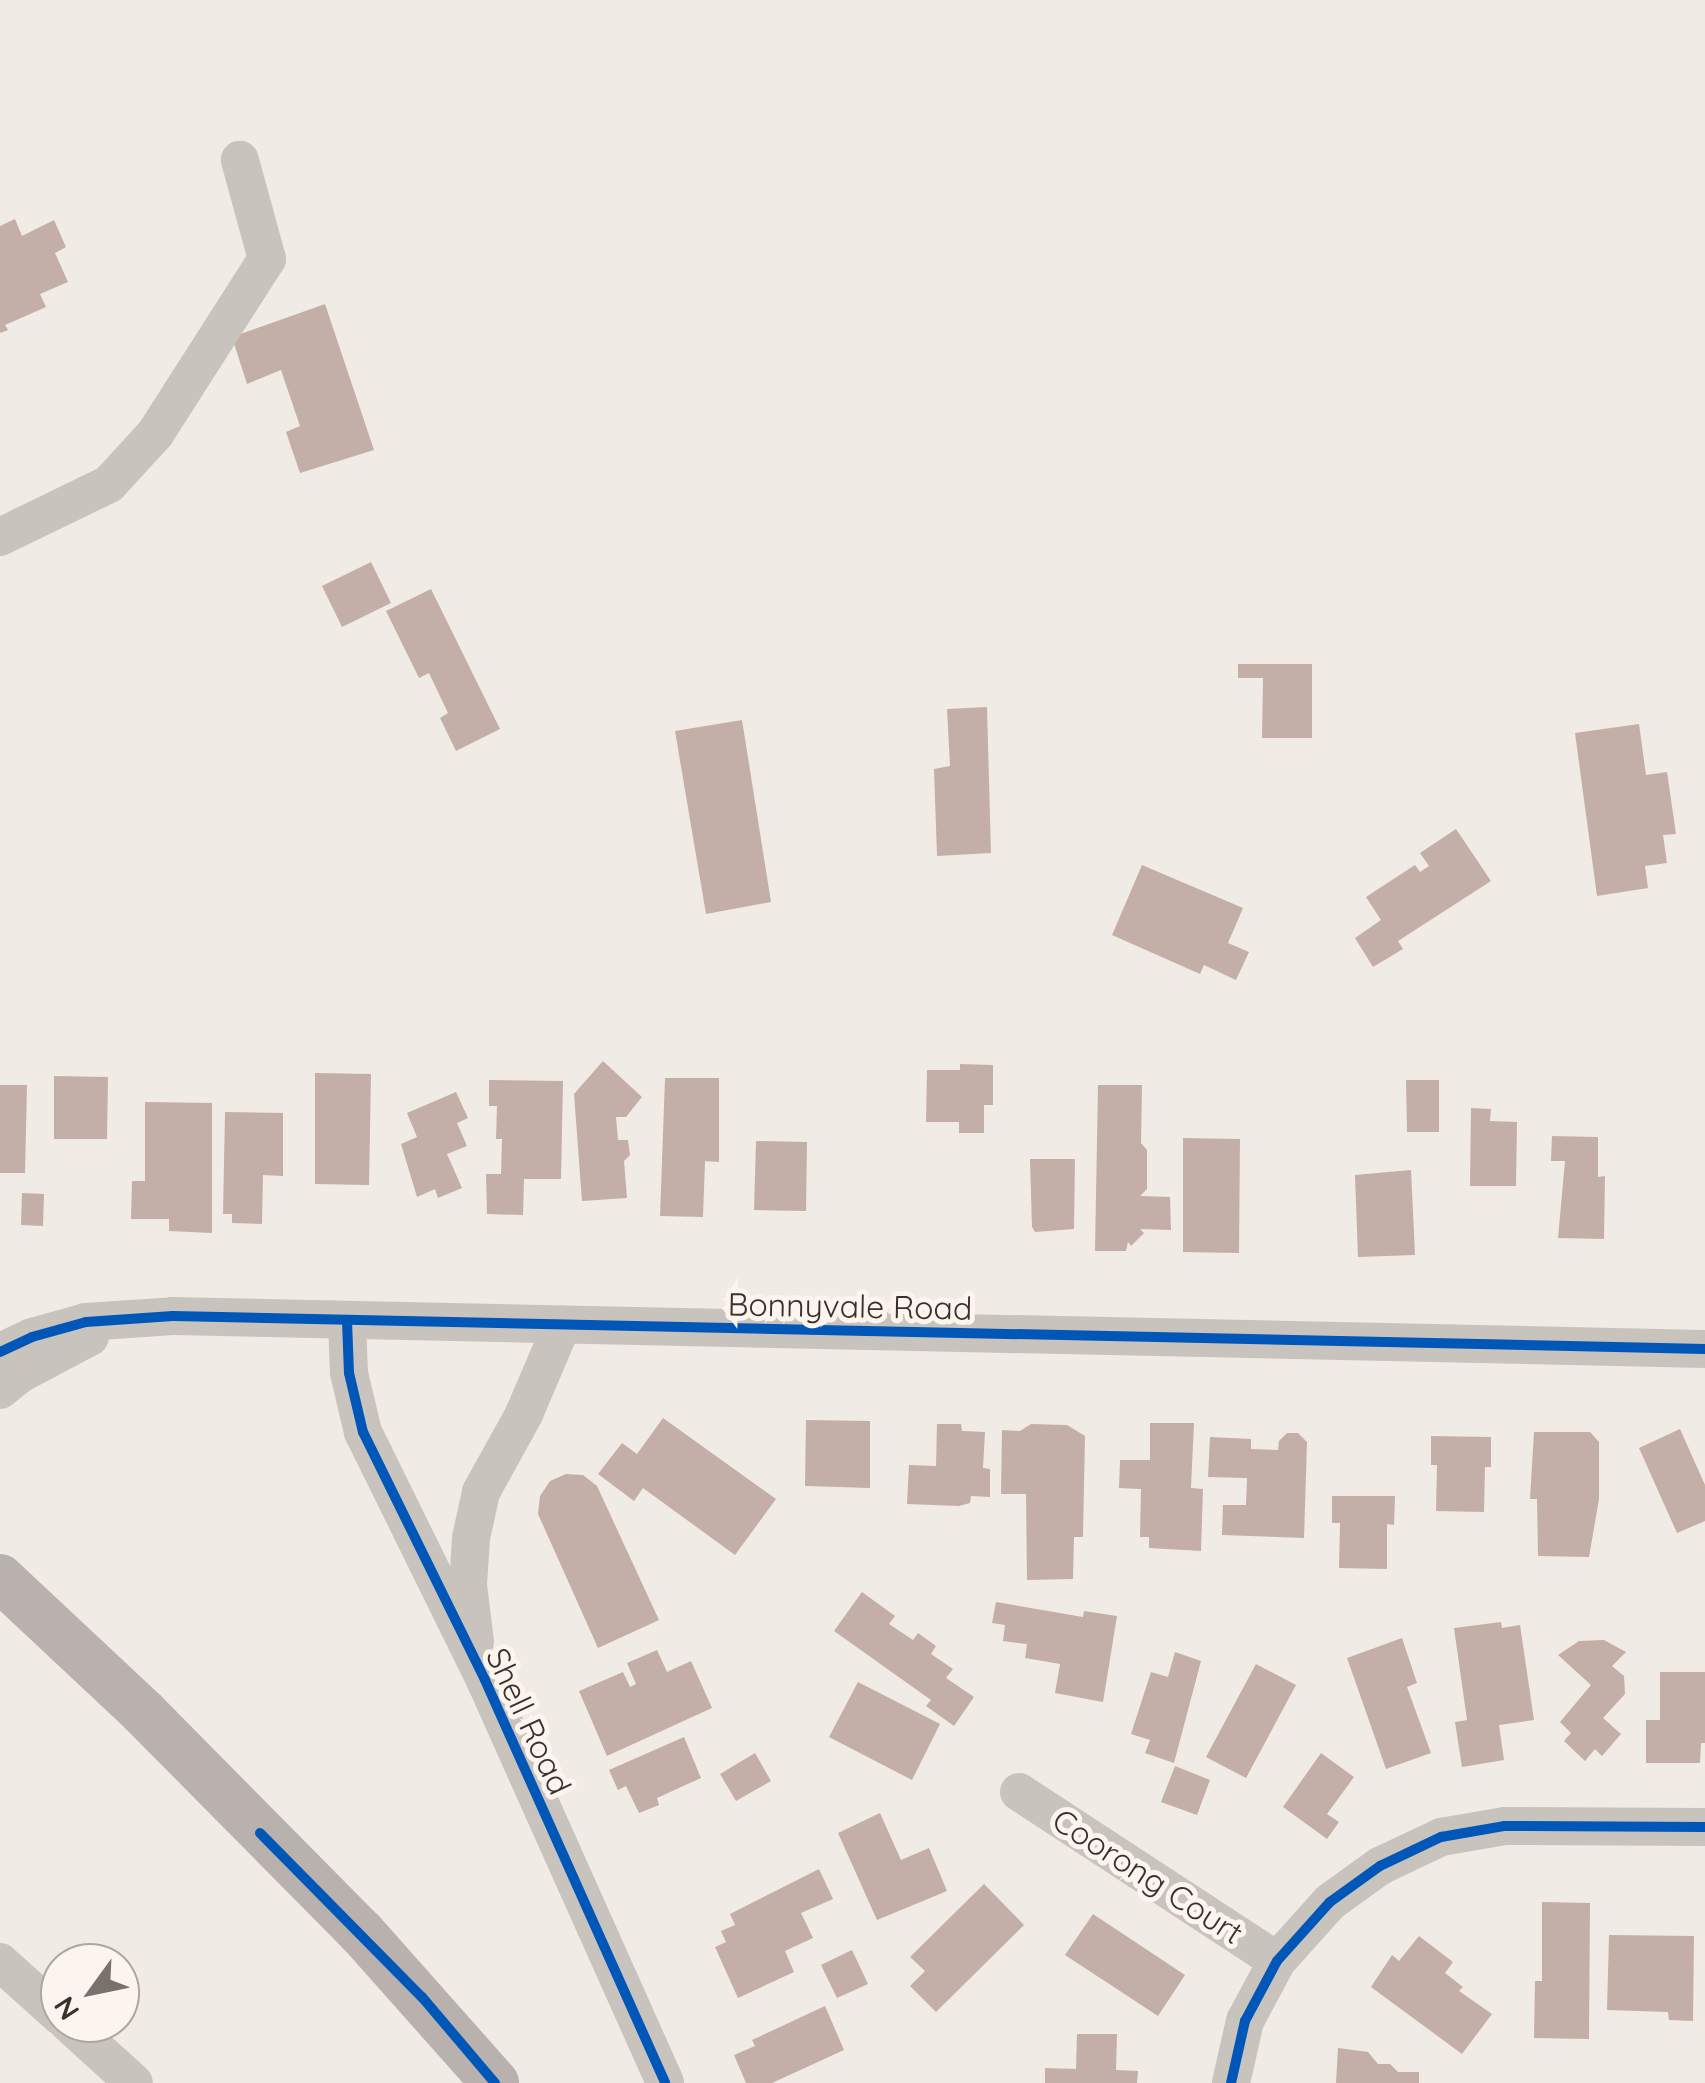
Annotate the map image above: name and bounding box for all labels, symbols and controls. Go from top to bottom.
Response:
street label: Bonnyvale Road [727,1285,973,1327]
street label: Shell Road [478,1642,580,1800]
street label: Coorong Court [1046,1800,1250,1952]
north arrow [40,1943,140,2043]
text: N [46,1990,86,2027]

